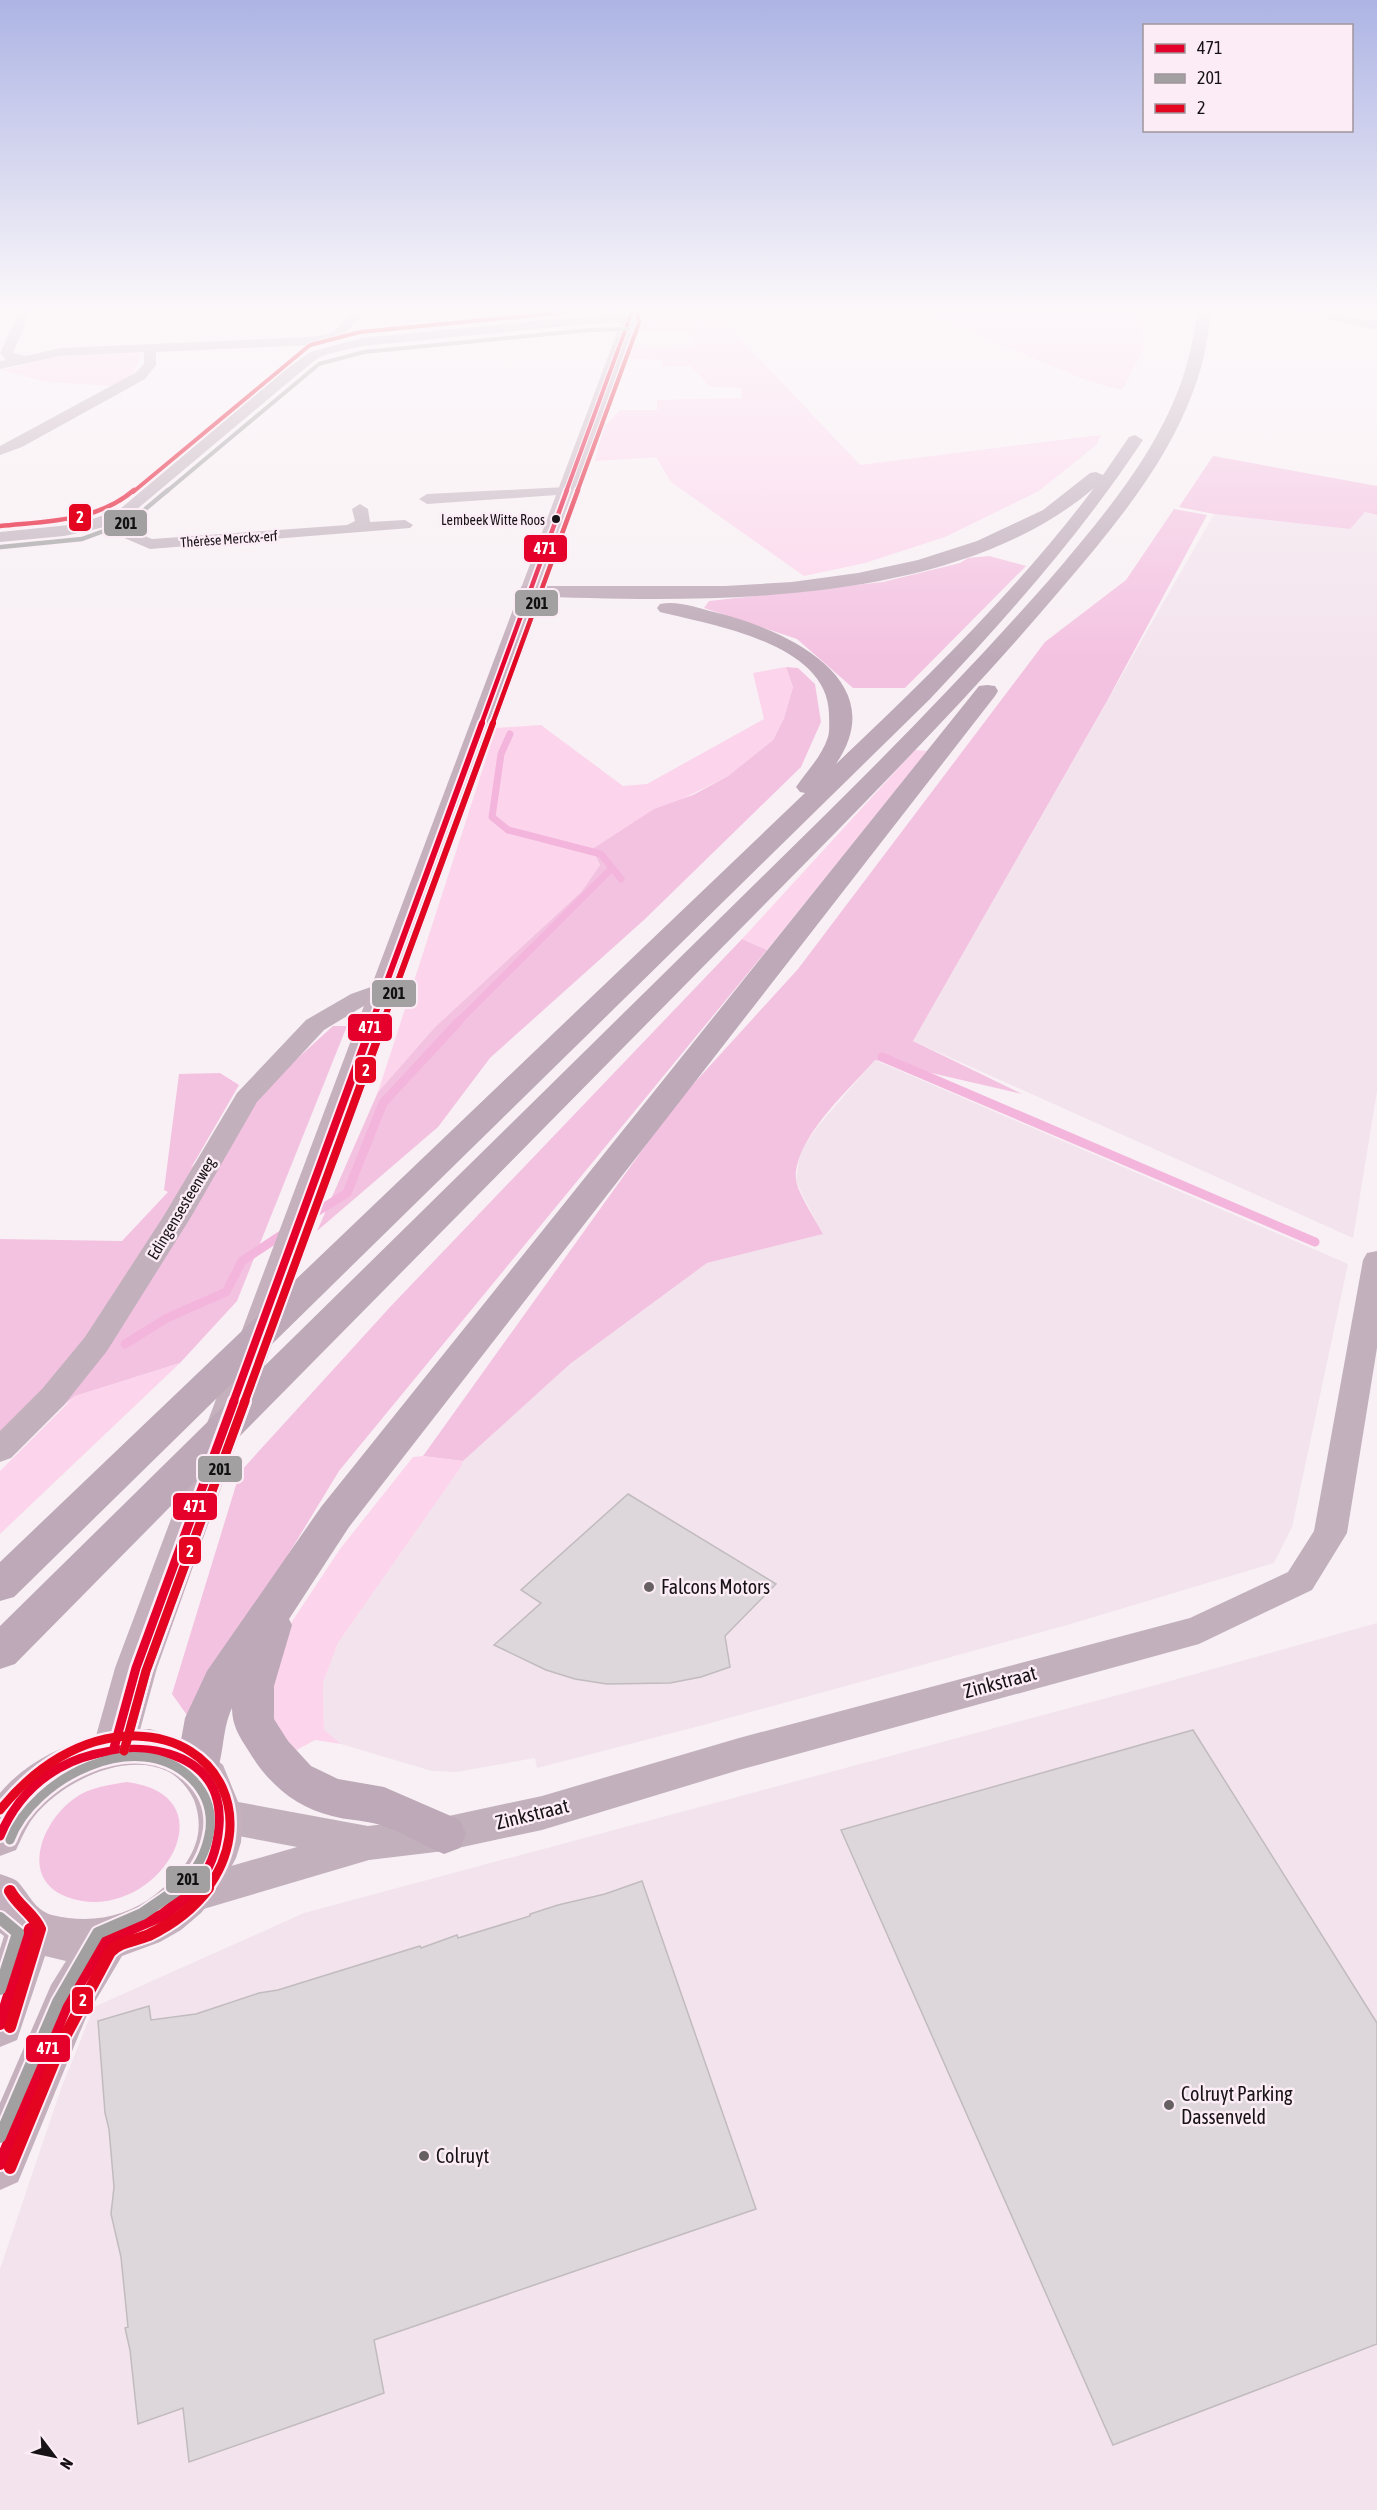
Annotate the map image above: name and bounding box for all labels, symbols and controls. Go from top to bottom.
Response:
legend [1143,24,1353,132]
text: 471 [1197,37,1222,58]
text: 201 [1197,67,1222,88]
text: 2 [1197,97,1205,118]
line badge: 2 [68,503,92,532]
text: 2 [76,508,84,526]
line badge: 201 [103,509,148,537]
place label: Lembeek Witte Roos [441,512,545,528]
marker: Lembeek Witte Roos [550,513,562,525]
text: 201 [115,514,138,532]
street label: Thérèse Merckx-erf [180,528,278,550]
line badge: 471 [523,534,568,563]
text: 471 [533,539,557,557]
line badge: 201 [514,589,559,617]
text: 201 [526,594,549,612]
line badge: 201 [371,979,417,1008]
text: 201 [383,984,406,1002]
line badge: 471 [347,1013,393,1042]
text: 471 [358,1018,382,1036]
line badge: 2 [354,1056,377,1084]
text: 2 [362,1061,370,1079]
street label: Edingensesteenweg [143,1153,220,1263]
line badge: 201 [197,1455,243,1483]
text: 201 [209,1460,232,1478]
line badge: 471 [172,1492,218,1521]
text: 471 [183,1497,207,1515]
line badge: 2 [178,1536,202,1565]
text: 2 [186,1542,194,1560]
place label: Falcons Motors [661,1575,770,1598]
marker: Falcons Motors [642,1580,656,1594]
street label: Zinkstraat [961,1661,1039,1702]
street label: Zinkstraat [493,1793,571,1834]
line badge: 201 [165,1865,211,1894]
text: 201 [177,1870,200,1888]
line badge: 2 [71,1986,94,2015]
text: 2 [79,1991,87,2009]
line badge: 471 [25,2034,71,2063]
text: 471 [36,2039,60,2057]
place label: Colruyt Parking Dassenveld [1181,2082,1293,2128]
marker: Colruyt Parking Dassenveld [1162,2098,1176,2112]
place label: Colruyt [436,2144,489,2167]
marker: Colruyt [417,2149,431,2163]
north arrow [24,2426,84,2486]
text: N [57,2455,77,2473]

